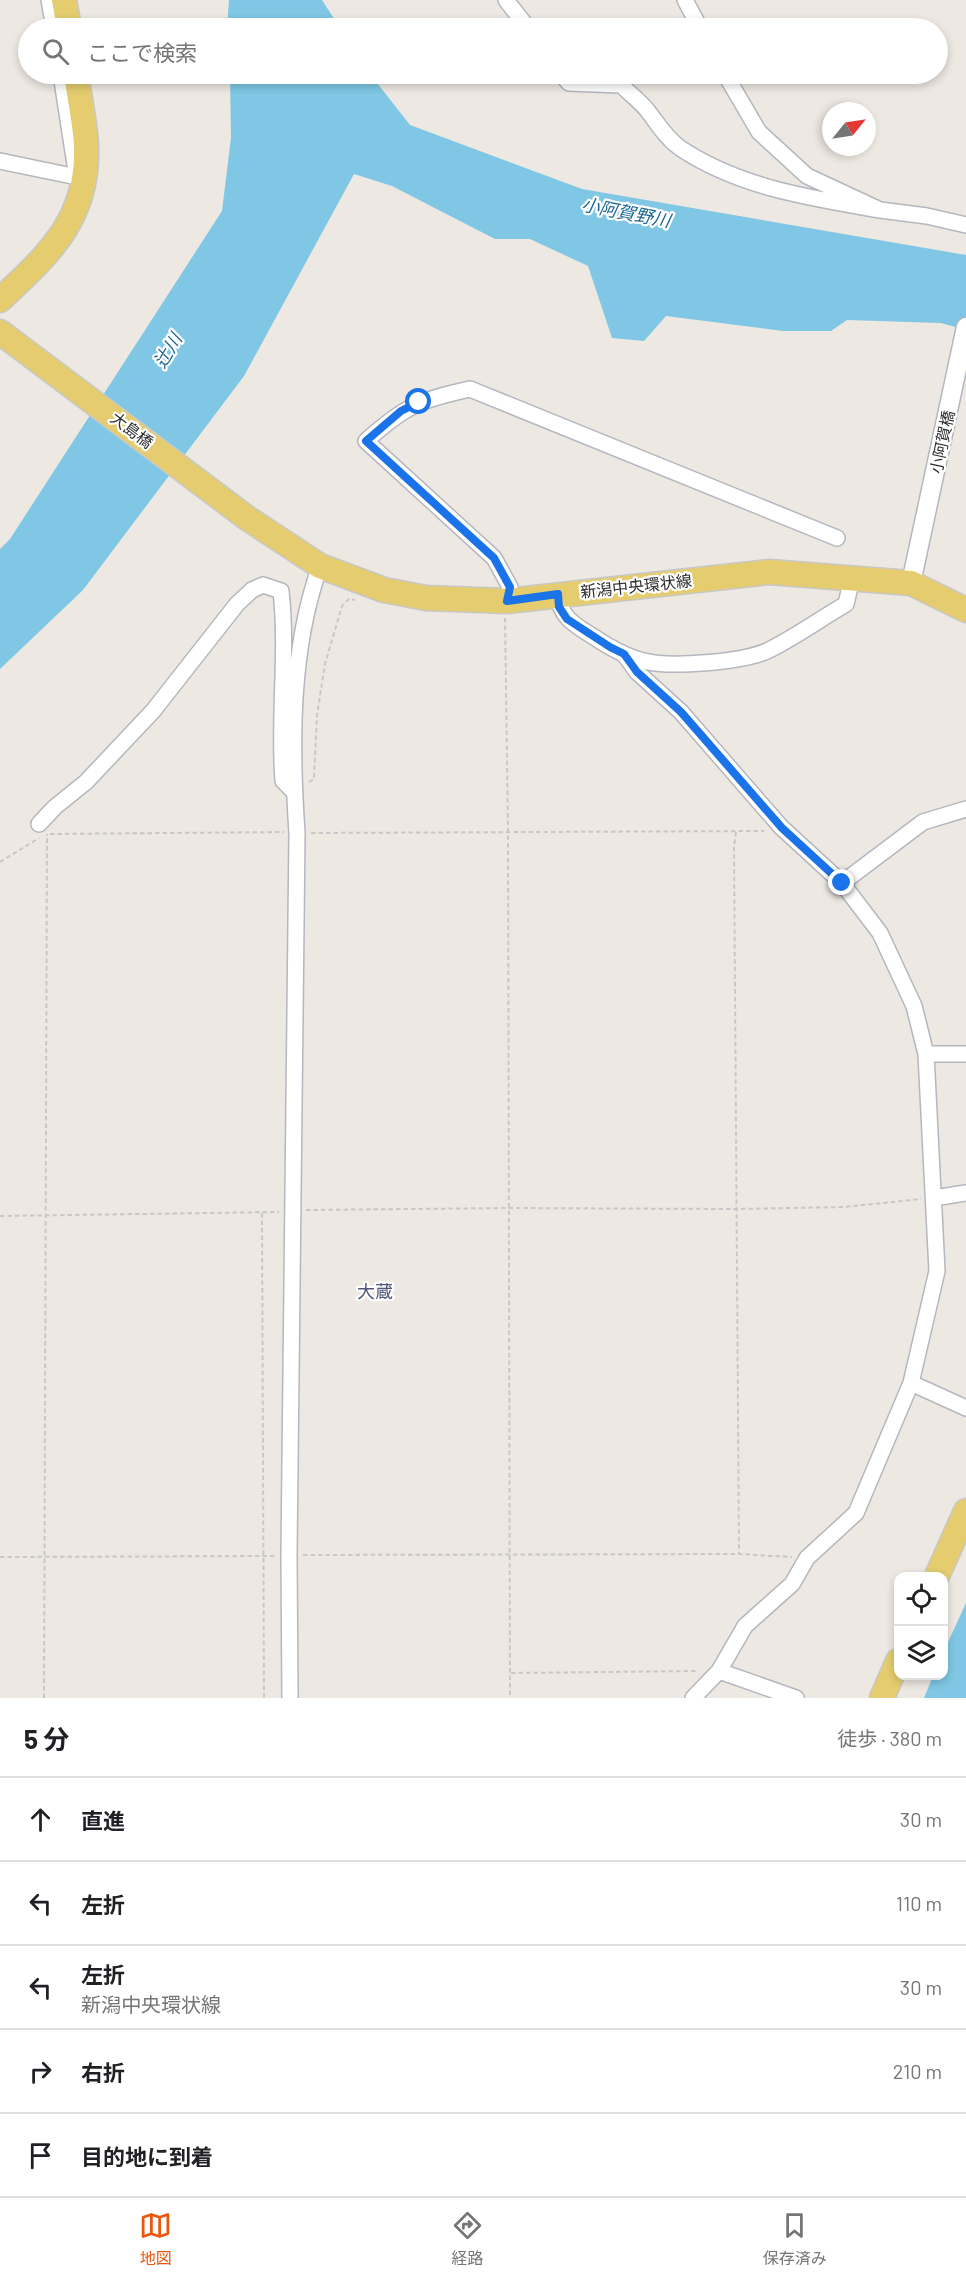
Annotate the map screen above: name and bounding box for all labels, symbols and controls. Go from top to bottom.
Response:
search box [18,18,948,84]
icon: search [39,35,72,68]
text: ここで検索 [87,39,197,65]
north arrow [822,102,876,156]
water label: 小阿賀野川 [580,193,674,232]
water label: 辻川 [148,328,187,372]
route start [405,388,431,414]
street label: 大島橋 [107,408,157,452]
street label: 小阿賀橋 [926,409,957,475]
street label: 新潟中央環状線 [579,570,693,601]
route end [828,869,854,895]
district label: 大蔵 [357,1280,393,1302]
map controls [894,1572,948,1680]
button: locate [894,1572,948,1626]
button: layers [894,1626,948,1680]
text: 5 分 [24,1723,69,1754]
text: 徒歩 · 380 m [837,1726,942,1750]
icon: ahead [24,1803,57,1836]
text: 直進 [81,1807,125,1833]
text: 30 m [900,1807,942,1831]
icon: left [24,1887,57,1920]
text: 左折 [81,1891,125,1917]
text: 110 m [896,1891,942,1915]
text: 左折 [81,1961,125,1987]
icon: left [24,1971,57,2004]
text: 30 m [900,1975,942,1999]
text: 新潟中央環状線 [81,1992,221,2016]
icon: right [24,2055,57,2088]
text: 右折 [81,2059,125,2085]
text: 210 m [893,2059,942,2083]
icon: arrive [24,2139,57,2172]
text: 目的地に到着 [81,2143,213,2169]
tab: 地図 [139,2209,172,2269]
tab: 経路 [451,2209,484,2269]
tab: 保存済み [763,2209,827,2269]

